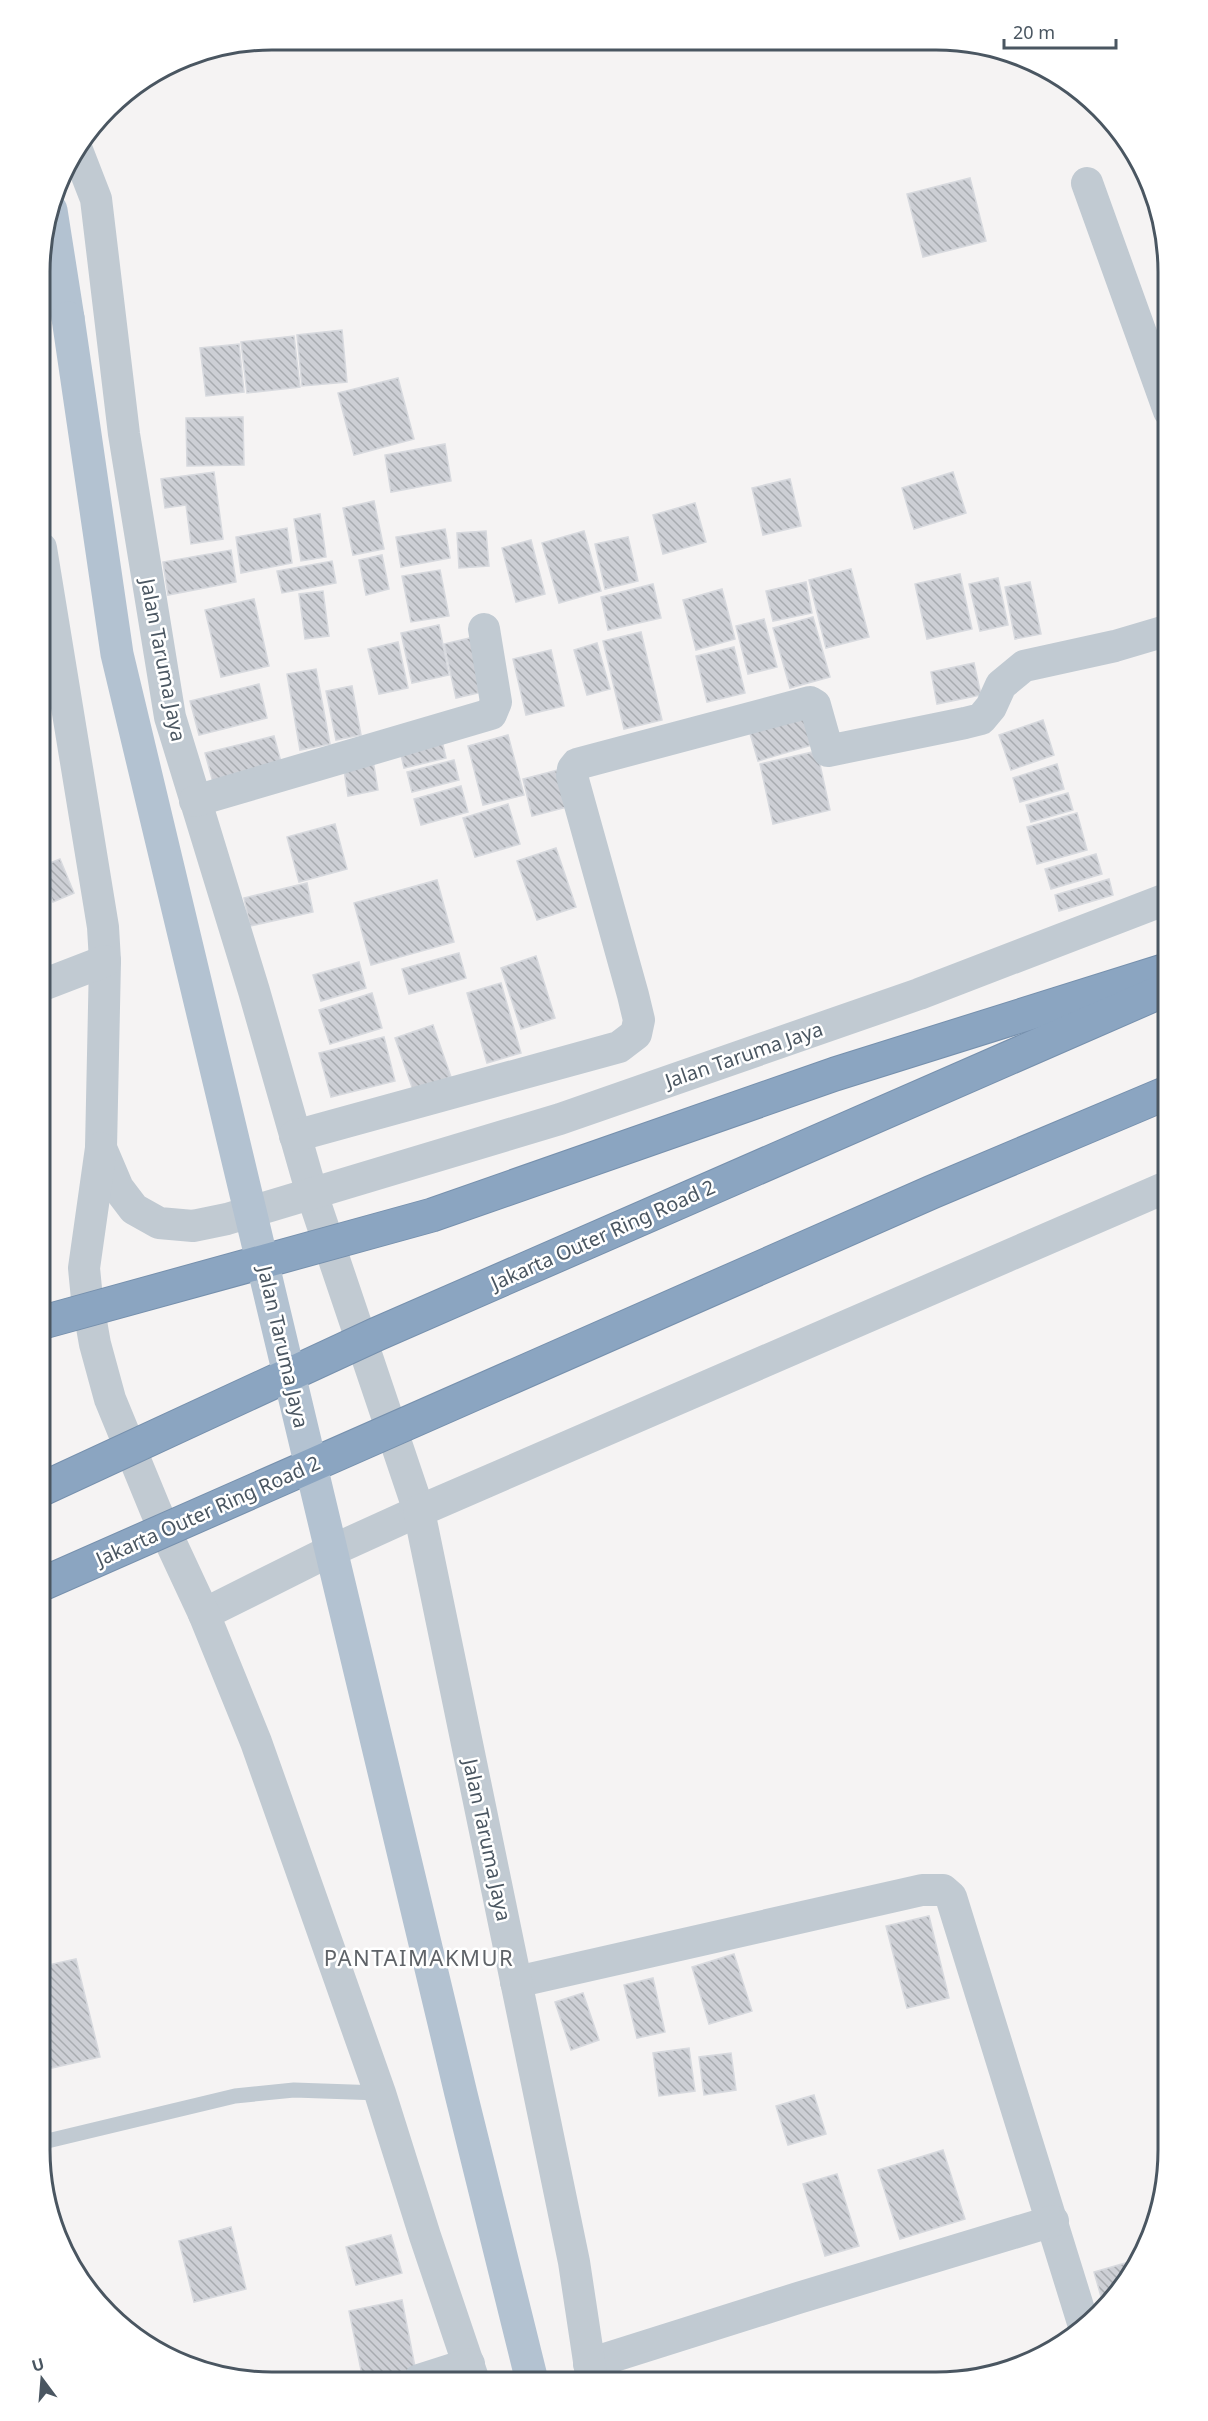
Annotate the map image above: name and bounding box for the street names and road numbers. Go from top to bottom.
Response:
street label: Jalan Taruma Jaya [134,574,193,744]
street label: Jalan Taruma Jaya [659,1015,826,1095]
street label: Jakarta Outer Ring Road 2 [485,1173,719,1297]
street label: Jalan Taruma Jaya [251,1261,315,1430]
street label: Jakarta Outer Ring Road 2 [90,1449,324,1573]
street label: Jalan Taruma Jaya [457,1754,518,1923]

